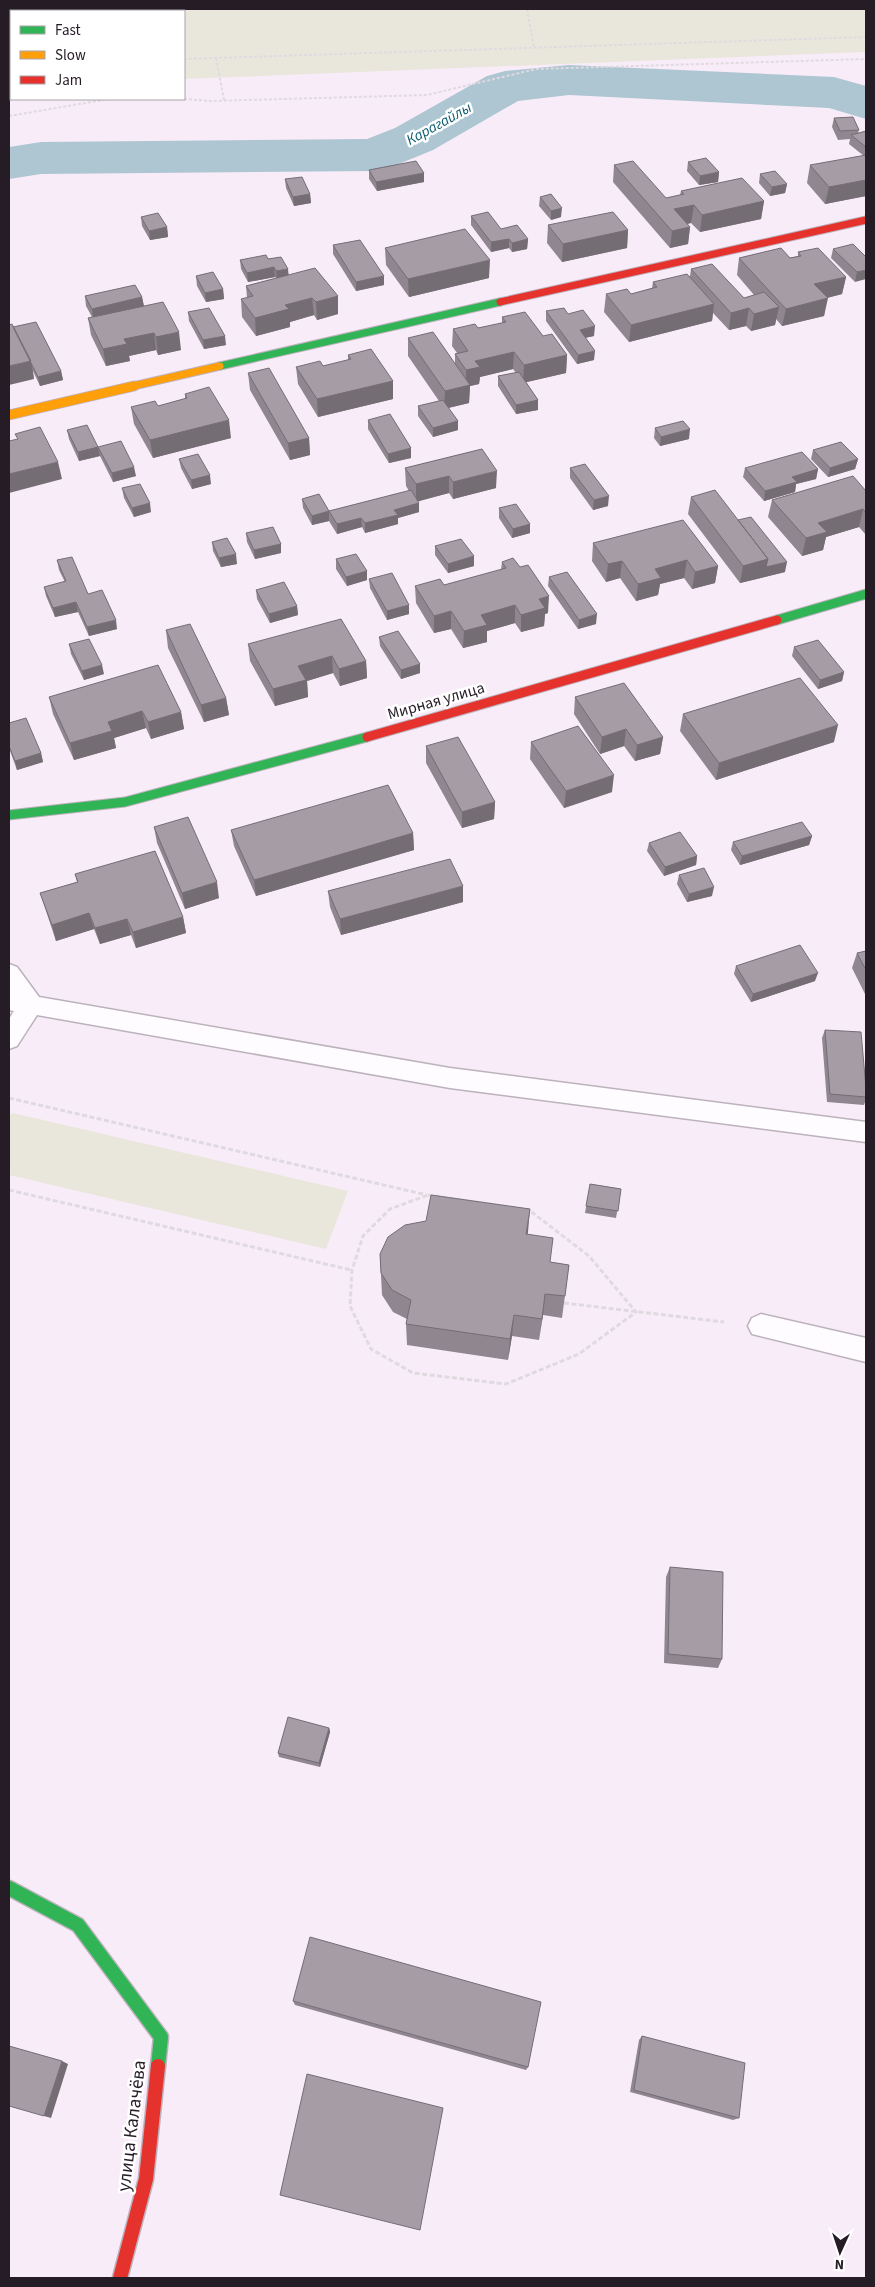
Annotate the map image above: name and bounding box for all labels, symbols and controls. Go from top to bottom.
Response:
legend [10,10,185,100]
text: Fast [55,20,81,41]
text: Slow [55,45,86,66]
text: Jam [55,70,82,91]
water label: Карагайлы [402,97,476,151]
street label: Мирная улица [385,677,487,725]
street label: улица Калачёва [111,2059,153,2193]
north arrow [815,2227,865,2277]
text: N [834,2254,845,2274]

